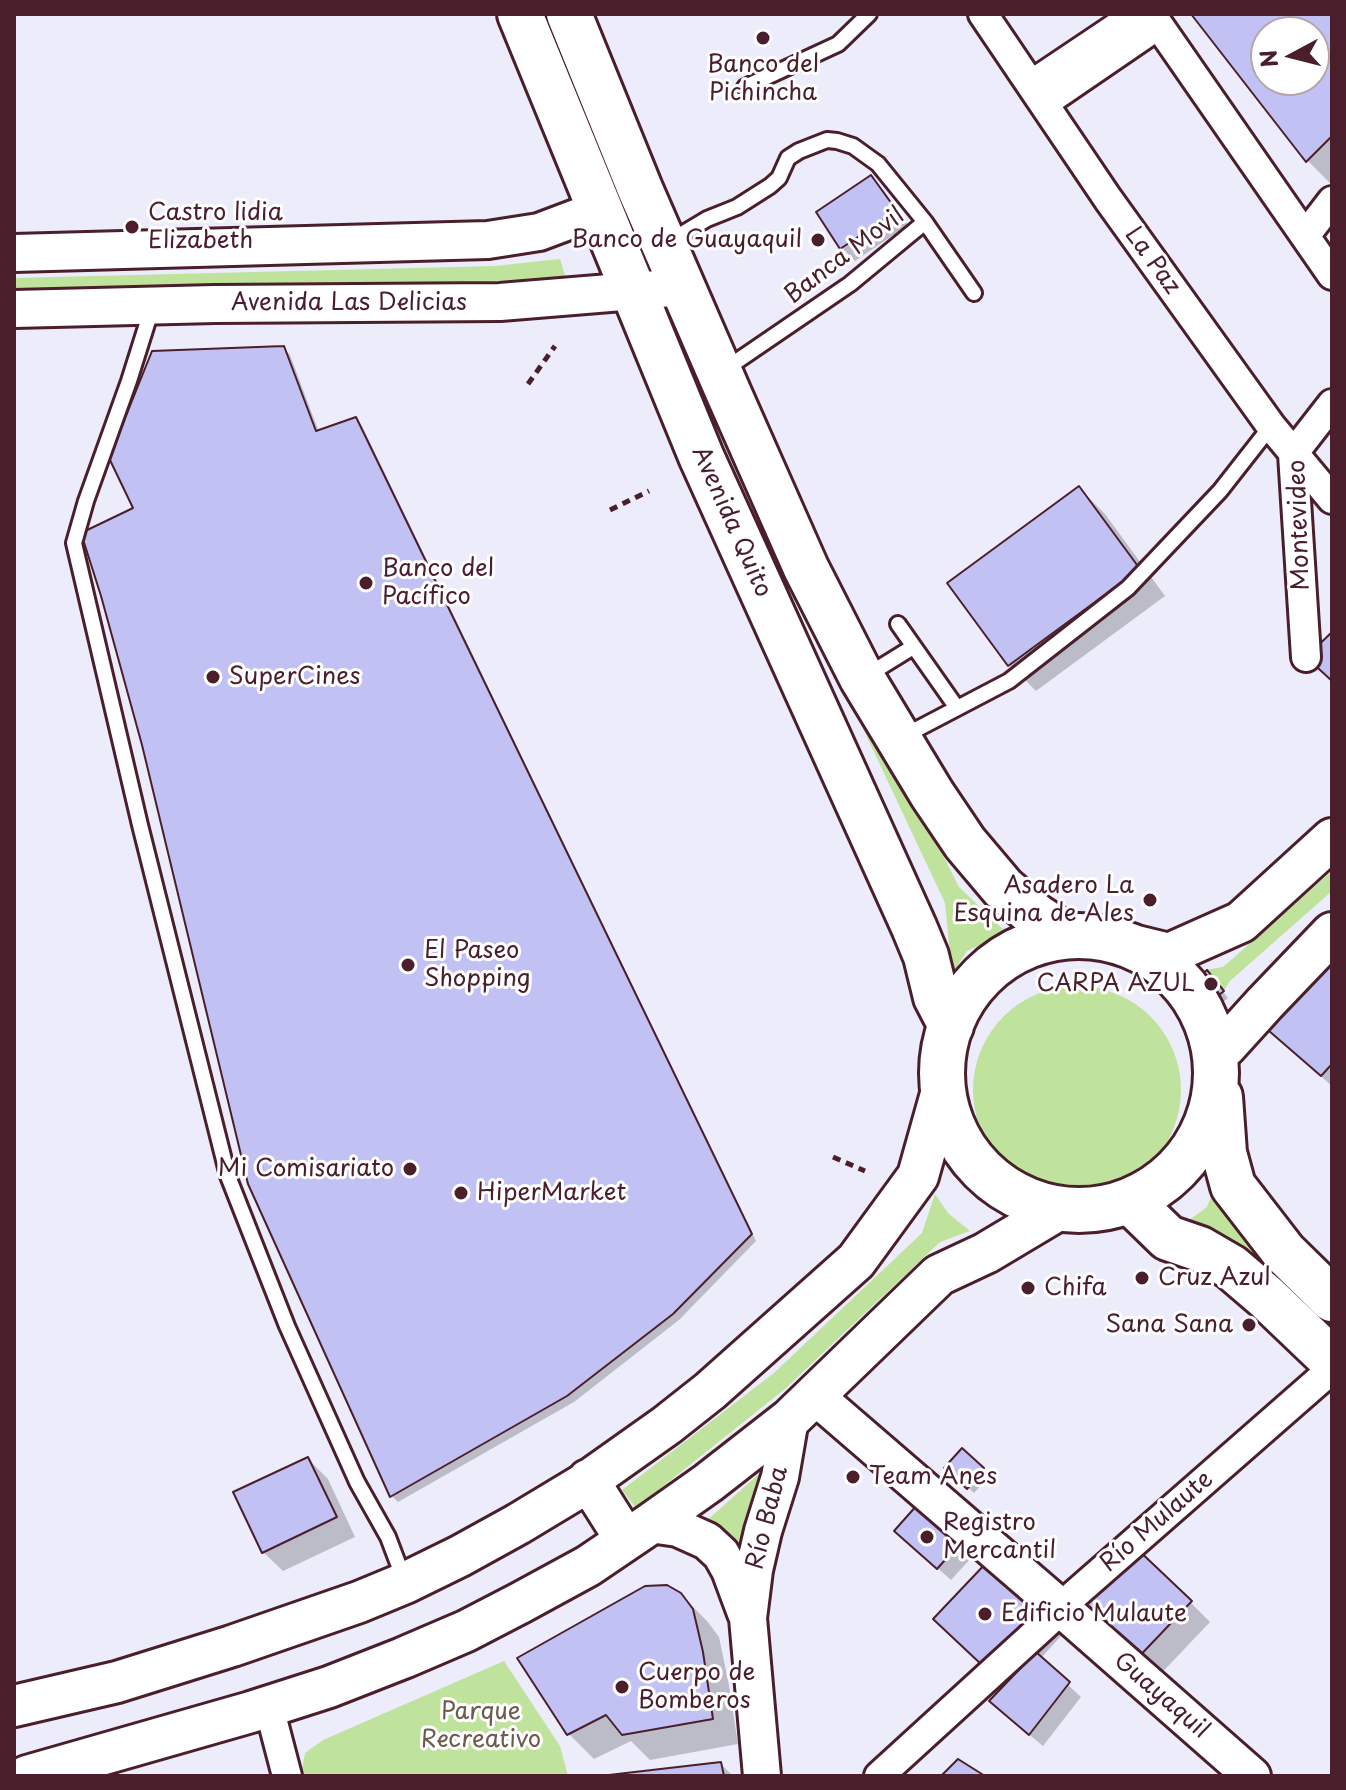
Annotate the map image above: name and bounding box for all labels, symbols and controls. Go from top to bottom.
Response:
north arrow [1250,16,1330,96]
marker: Banco del Pichincha [754,29,772,47]
text: N [1250,48,1285,69]
place label: Banco del Pichincha [707,51,819,107]
place label: Castro lidia Elizabeth [148,199,283,255]
street label: Banca Movil [779,202,911,310]
marker: Castro lidia Elizabeth [123,218,141,236]
street label: La Paz [1118,222,1186,300]
place label: Banco de Guayaquil [571,226,802,254]
marker: Banco de Guayaquil [809,231,827,249]
street label: Avenida Las Delicias [231,289,467,317]
street label: Avenida Quito [685,442,777,602]
street label: Montevideo [1283,459,1317,591]
place label: Banco del Pacífico [382,555,494,611]
marker: Banco del Pacífico [357,574,375,592]
place label: SuperCines [229,663,361,691]
marker: SuperCines [204,668,222,686]
place label: Asadero La Esquina de Ales [953,872,1134,928]
marker: Asadero La Esquina de Ales [1141,891,1159,909]
place label: El Paseo Shopping [424,937,531,993]
marker: El Paseo Shopping [399,956,417,974]
place label: CARPA AZUL [1036,970,1195,998]
marker: CARPA AZUL [1202,975,1220,993]
place label: Mi Comisariato [218,1155,394,1183]
marker: Mi Comisariato [401,1160,419,1178]
place label: HiperMarket [477,1179,626,1207]
marker: HiperMarket [452,1184,470,1202]
place label: Cruz Azul [1158,1264,1270,1292]
marker: Cruz Azul [1133,1269,1151,1287]
place label: Chifa [1044,1274,1106,1302]
marker: Chifa [1019,1279,1037,1297]
place label: Sana Sana [1105,1311,1233,1339]
marker: Sana Sana [1240,1316,1258,1334]
street label: Río Baba [741,1463,795,1573]
place label: Team Anes [869,1463,997,1491]
street label: Río Mulaute [1095,1465,1219,1579]
marker: Team Anes [844,1468,862,1486]
place label: Registro Mercantil [943,1509,1056,1565]
marker: Registro Mercantil [918,1528,936,1546]
place label: Edificio Mulaute [1001,1600,1187,1628]
marker: Edificio Mulaute [976,1605,994,1623]
street label: Guayaquil [1107,1647,1215,1745]
place label: Cuerpo de Bomberos [638,1659,755,1715]
marker: Cuerpo de Bomberos [613,1678,631,1696]
park label: Parque Recreativo [421,1698,541,1754]

